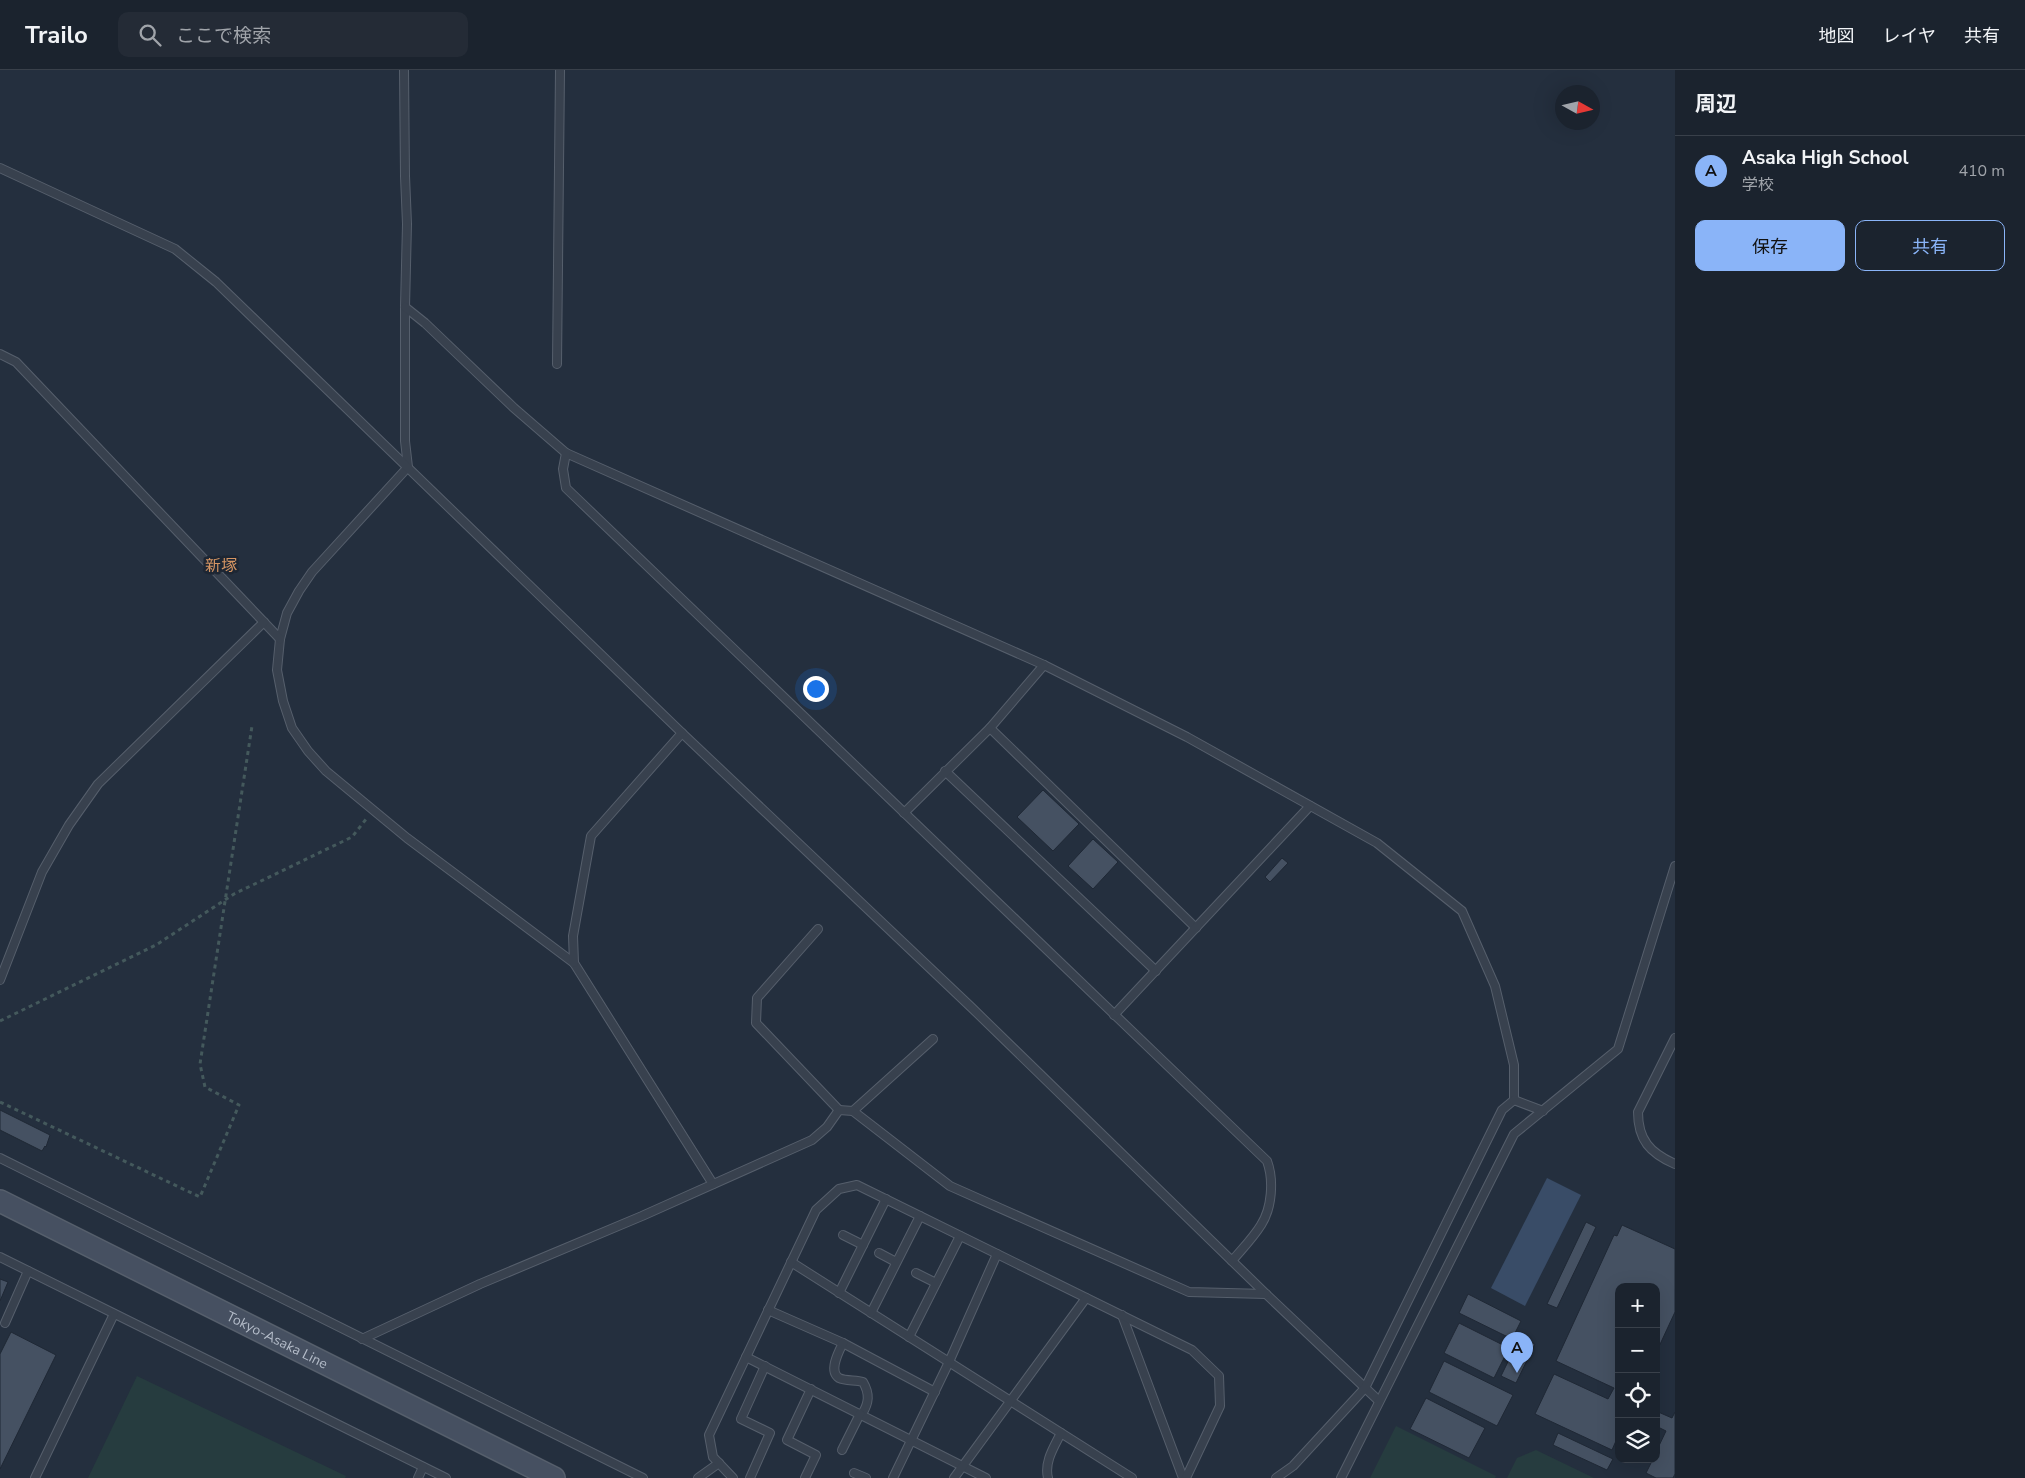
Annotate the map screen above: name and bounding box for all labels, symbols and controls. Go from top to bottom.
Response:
search box [118,12,468,57]
text: Trailo [25,19,88,51]
icon: search [136,21,164,49]
text: ここで検索 [176,23,271,49]
text: 地図 [1819,24,1855,48]
text: レイヤ [1883,24,1936,48]
text: 共有 [1964,24,2000,48]
north arrow [1555,85,1600,130]
text: 周辺 [1695,90,1737,118]
text: Asaka High School [1742,145,1909,171]
text: A [1705,160,1717,182]
text: 410 m [1958,160,2005,182]
text: 学校 [1742,174,1774,196]
button: 保存 [1695,220,1845,271]
button: 共有 [1855,220,2005,271]
district label: 新塚 [205,555,237,577]
your location [803,676,829,702]
map controls [1615,1283,1660,1463]
button: + [1615,1283,1660,1328]
street label: Tokyo-Asaka Line [223,1306,331,1373]
button: − [1615,1328,1660,1373]
pin: A [1501,1332,1533,1373]
button: locate [1615,1373,1660,1418]
button: layers [1615,1418,1660,1463]

